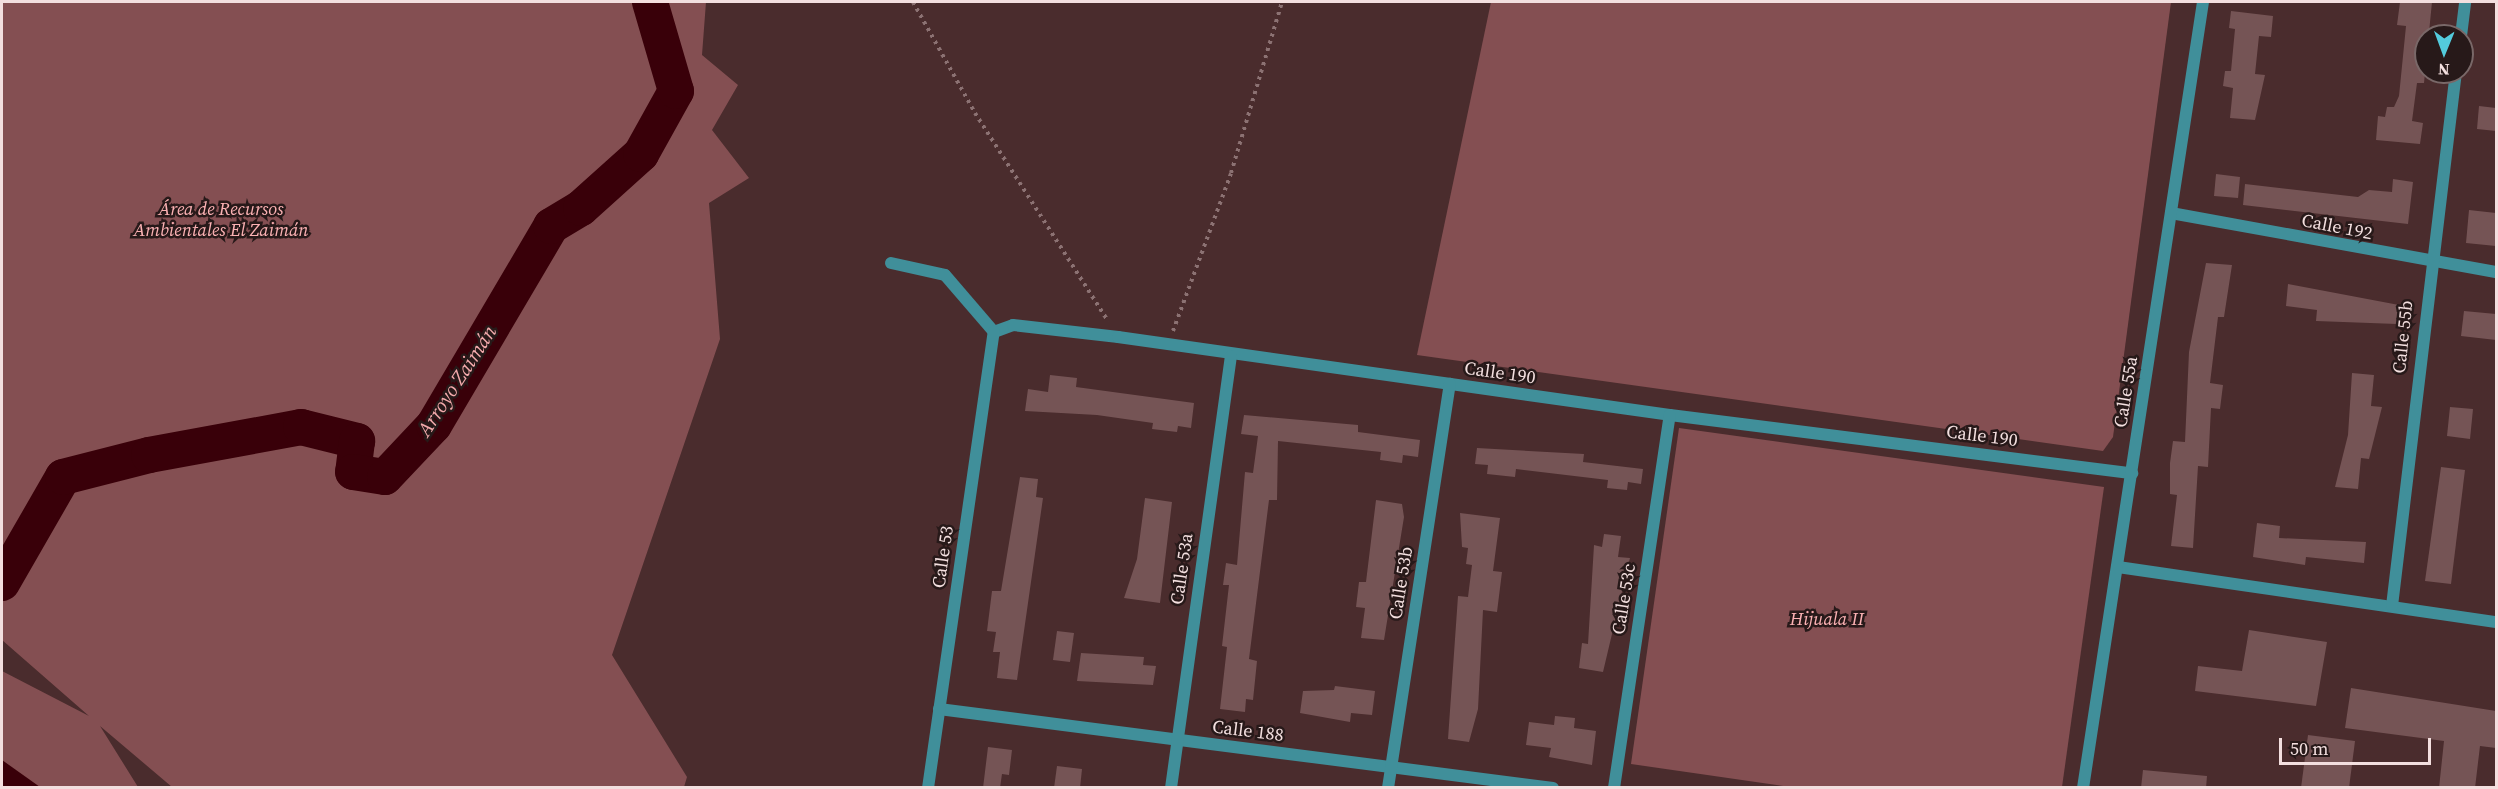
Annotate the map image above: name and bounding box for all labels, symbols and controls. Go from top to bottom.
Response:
north arrow [2414,24,2474,84]
text: N [2438,59,2450,81]
park label: Área de Recursos Ambientales El Zaimán [134,199,308,242]
street label: Calle 192 [2300,210,2374,244]
street label: Calle 55b [2388,300,2418,374]
water label: Arroyo Zaimán [412,321,502,441]
street label: Calle 55a [2110,355,2142,429]
street label: Calle 190 [1463,357,1537,389]
street label: Calle 190 [1945,421,2019,451]
street label: Calle 53 [928,524,958,590]
street label: Calle 53a [1166,532,1198,606]
street label: Calle 53b [1385,545,1417,621]
street label: Calle 53c [1608,562,1640,636]
park label: Hijuala II [1790,608,1864,630]
street label: Calle 188 [1211,716,1285,746]
scale bar [2282,726,2434,764]
text: 50 m [2290,736,2328,761]

